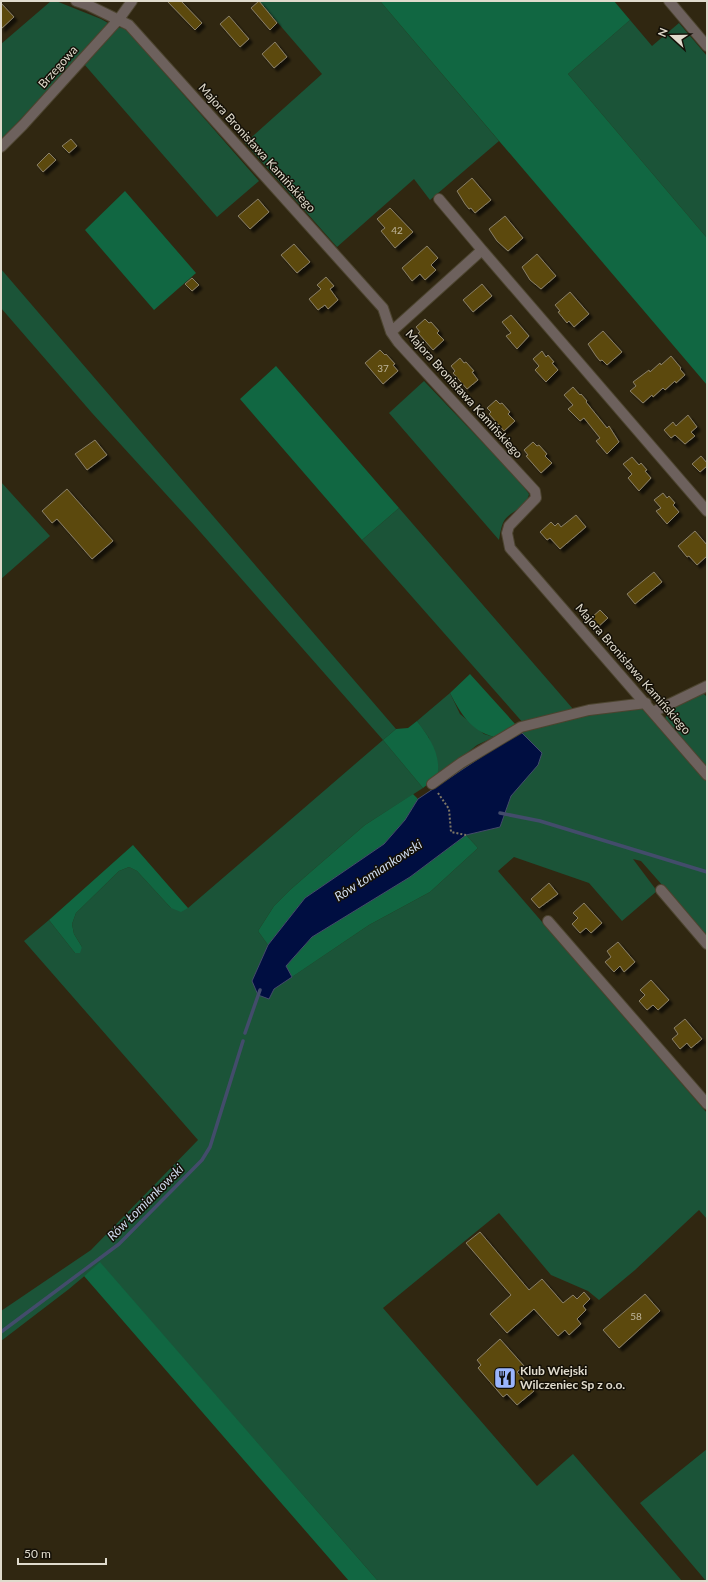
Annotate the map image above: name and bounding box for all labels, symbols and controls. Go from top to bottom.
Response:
north arrow [652,16,692,56]
text: N [655,26,670,39]
street label: Brzegowa [35,42,81,91]
street label: Majora Bronisława Kamińskiego [196,80,319,215]
house number: 42 [391,224,403,236]
street label: Majora Bronisława Kamińskiego [403,326,526,461]
house number: 37 [377,362,389,374]
street label: Majora Bronisława Kamińskiego [573,600,694,737]
water label: Rów Łomiankowski [331,836,425,904]
water label: Rów Łomiankowski [103,1160,187,1244]
house number: 58 [630,1310,642,1322]
place label: Klub Wiejski Wilczeniec Sp z o.o. [520,1363,625,1392]
restaurant icon: Klub Wiejski Wilczeniec Sp z o.o. [492,1365,518,1391]
scale bar [18,1540,106,1566]
text: 50 m [24,1546,51,1561]

